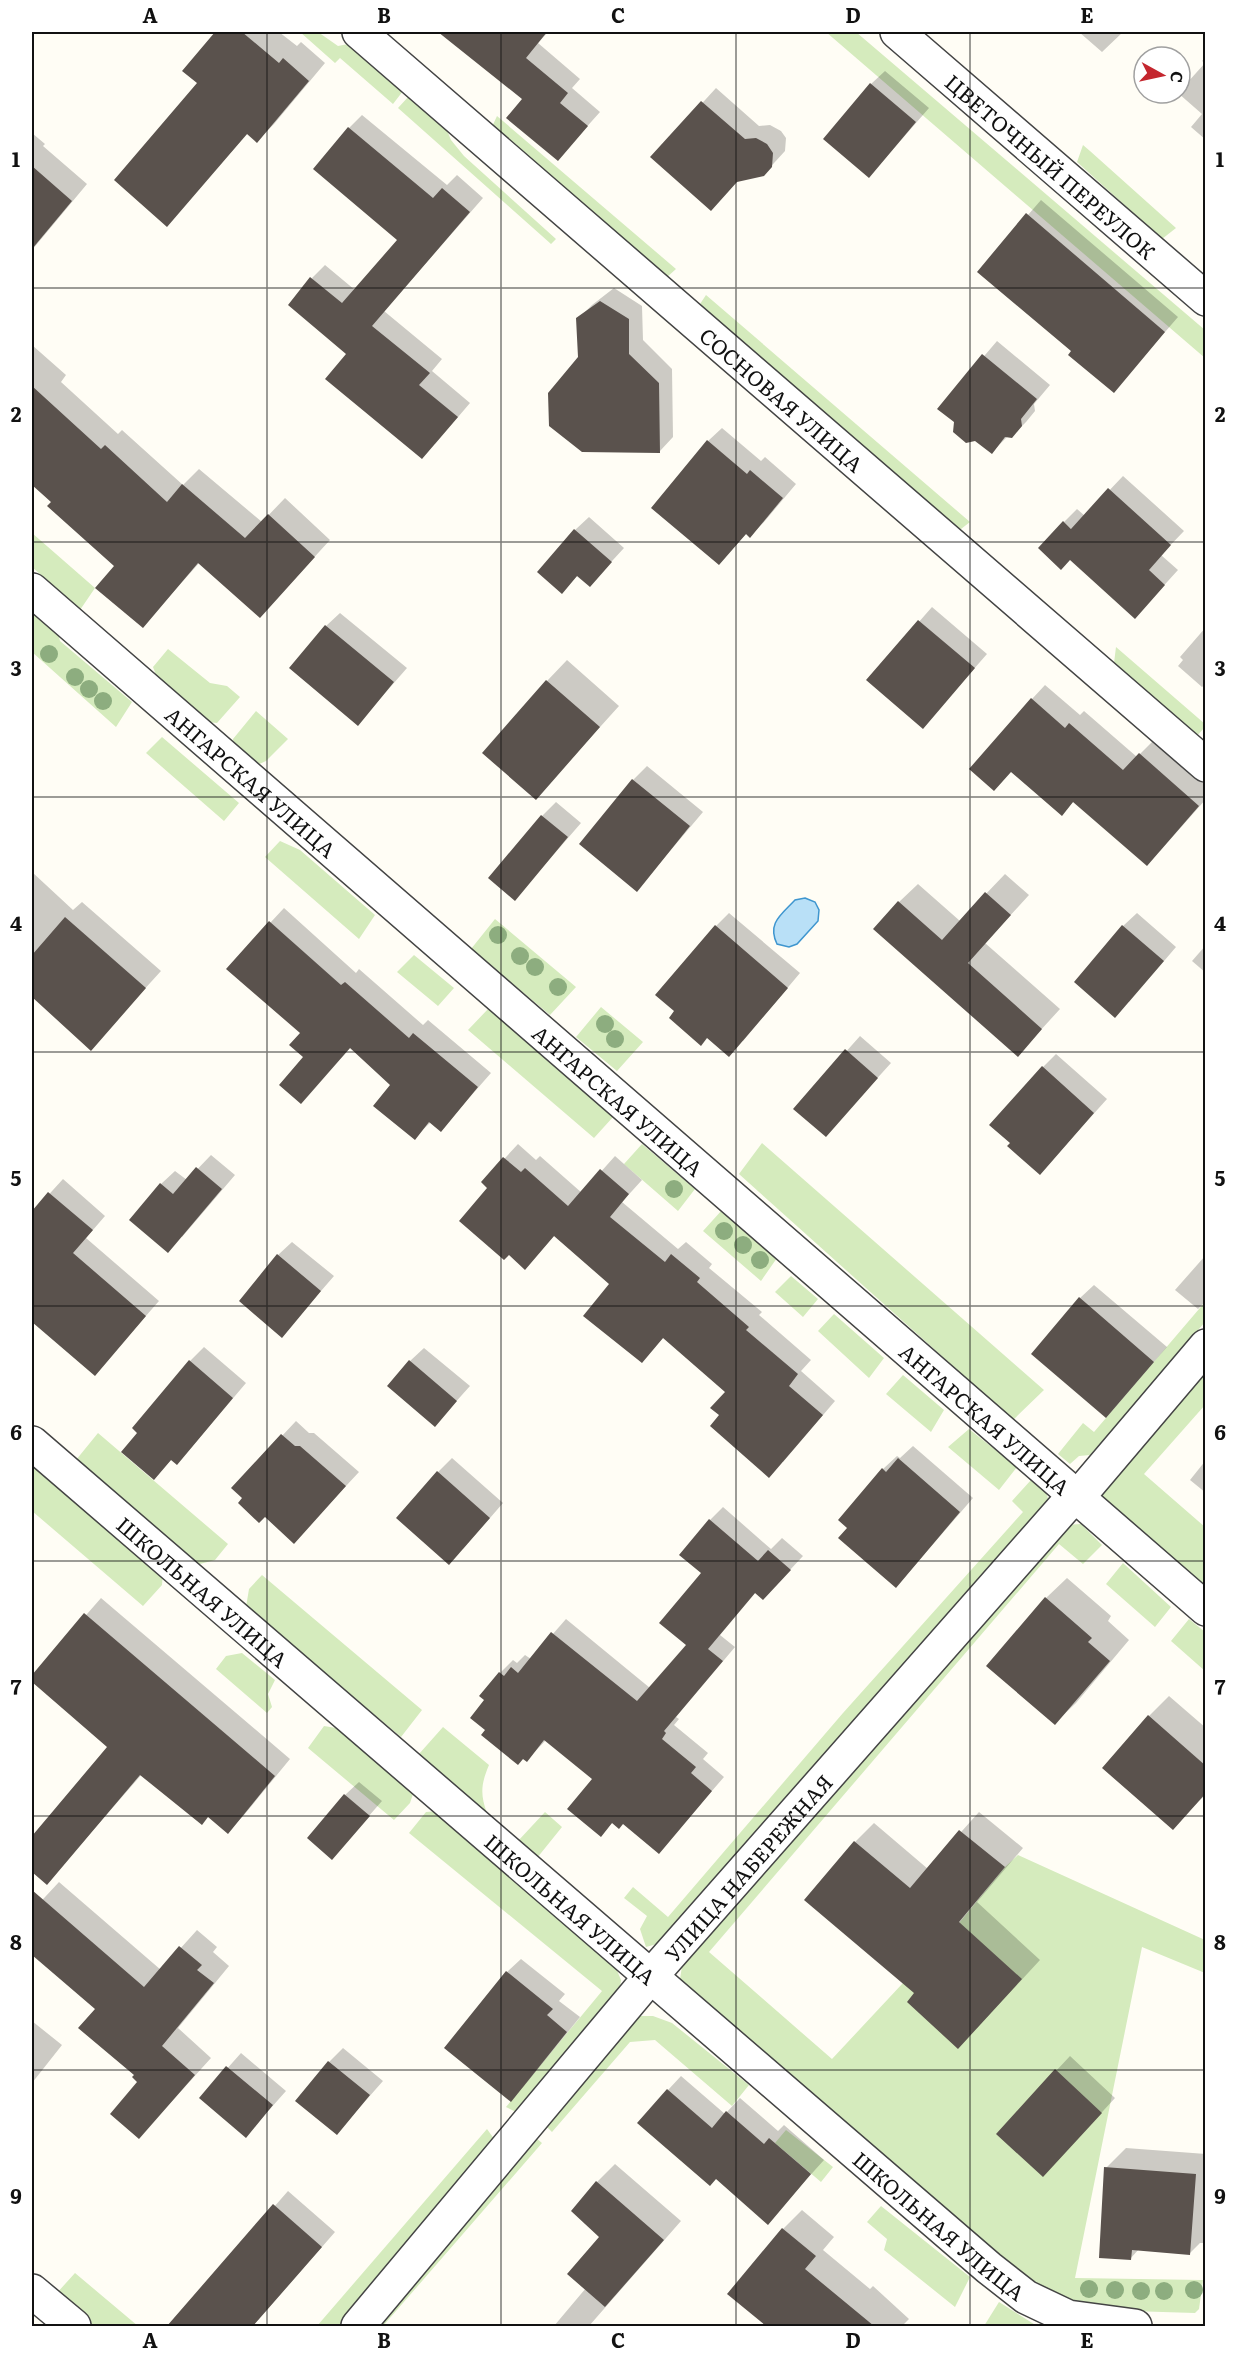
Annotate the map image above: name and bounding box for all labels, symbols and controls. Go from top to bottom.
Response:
text: A [142,0,158,29]
text: B [377,0,391,29]
text: C [611,0,625,29]
text: D [845,0,861,29]
text: E [1080,0,1094,29]
north arrow [1132,45,1192,105]
street label: ЦВЕТОЧНЫЙ ПЕРЕУЛОК [939,66,1164,266]
text: С [1165,70,1191,85]
text: 1 [12,143,20,173]
text: 1 [1216,143,1224,173]
street label: СОСНОВАЯ УЛИЦА [694,319,871,478]
text: 2 [11,398,22,428]
text: 2 [1215,398,1226,428]
text: 3 [10,652,22,682]
text: 3 [1214,652,1226,682]
street label: АНГАРСКАЯ УЛИЦА [160,698,344,864]
text: 4 [10,907,22,937]
text: 4 [1214,907,1226,937]
street label: АНГАРСКАЯ УЛИЦА [527,1016,711,1183]
text: 5 [11,1162,22,1192]
text: 5 [1215,1162,1226,1192]
street label: АНГАРСКАЯ УЛИЦА [894,1335,1078,1501]
text: 6 [10,1416,22,1446]
text: 6 [1214,1416,1226,1446]
street label: ШКОЛЬНАЯ УЛИЦА [111,1508,296,1674]
text: 7 [11,1671,22,1701]
text: 7 [1215,1671,1226,1701]
street label: УЛИЦА НАБЕРЕЖНАЯ [656,1766,838,1967]
street label: ШКОЛЬНАЯ УЛИЦА [479,1825,664,1991]
text: 8 [10,1926,22,1956]
text: 8 [1214,1926,1226,1956]
street label: ШКОЛЬНАЯ УЛИЦА [847,2143,1033,2307]
text: 9 [10,2180,22,2210]
text: 9 [1214,2180,1226,2210]
text: A [142,2324,158,2354]
text: B [377,2324,391,2354]
text: C [611,2324,625,2354]
text: D [845,2324,861,2354]
text: E [1080,2324,1094,2354]

